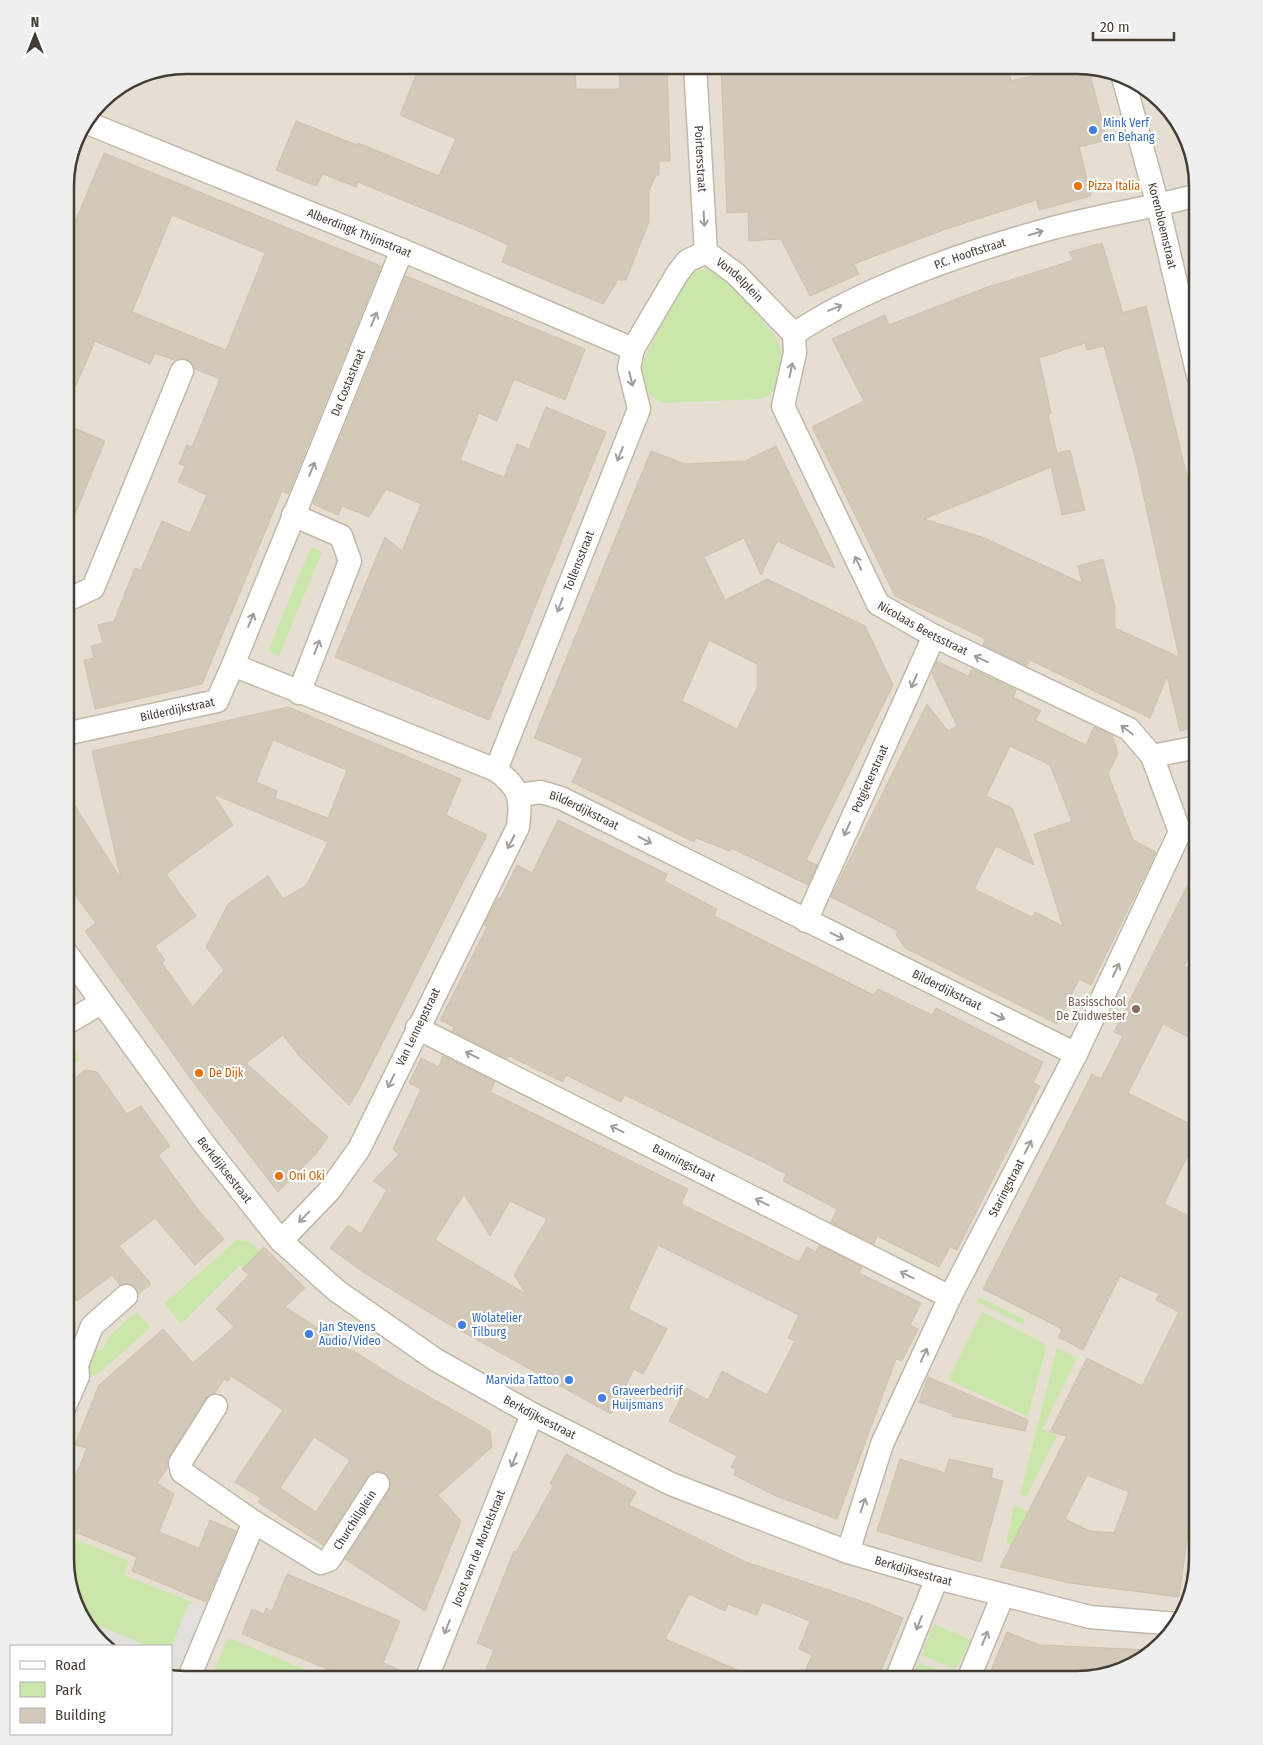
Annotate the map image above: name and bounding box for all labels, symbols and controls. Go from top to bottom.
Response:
north arrow [10,10,60,60]
scale bar [1093,10,1174,42]
text: N [31,14,39,31]
text: 20 m [1100,18,1130,36]
place label: Mink Verf en Behang [1103,116,1155,144]
marker: Mink Verf en Behang [1087,124,1099,136]
street label: Poirtersstraat [692,125,709,193]
place label: Pizza Italia [1088,179,1140,193]
marker: Pizza Italia [1072,180,1084,192]
street label: Korenbloemstraat [1145,181,1180,270]
street label: Alberdingk Thijmstraat [305,206,414,260]
one-way arrow [700,210,709,226]
one-way arrow [1028,227,1044,237]
street label: P.C. Hooftstraat [932,235,1008,272]
street label: Vondelplein [713,255,766,305]
one-way arrow [827,303,842,313]
one-way arrow [370,312,379,327]
street label: Da Costastraat [328,347,368,418]
one-way arrow [787,362,796,378]
one-way arrow [627,371,637,387]
one-way arrow [615,446,624,461]
one-way arrow [308,462,317,477]
street label: Tollensstraat [561,529,597,593]
one-way arrow [853,556,863,571]
one-way arrow [555,598,564,613]
street label: Nicolaas Beetsstraat [875,598,970,658]
one-way arrow [247,613,257,628]
one-way arrow [313,640,322,655]
one-way arrow [974,654,989,664]
one-way arrow [908,673,918,688]
street label: Bilderdijkstraat [139,695,216,724]
one-way arrow [1120,725,1134,735]
street label: Potgieterstraat [849,743,891,815]
street label: Bilderdijkstraat [548,788,621,833]
one-way arrow [842,821,852,836]
one-way arrow [506,834,515,849]
one-way arrow [637,835,652,845]
one-way arrow [829,932,844,941]
one-way arrow [1111,963,1121,978]
street label: Bilderdijkstraat [910,967,984,1013]
street label: Van Lennepstraat [393,986,443,1068]
place label: Basisschool De Zuidwester [1056,995,1127,1023]
marker: Basisschool De Zuidwester [1130,1003,1142,1015]
one-way arrow [990,1012,1005,1021]
one-way arrow [464,1050,479,1060]
place label: De Dijk [209,1066,244,1080]
marker: De Dijk [193,1067,205,1079]
one-way arrow [386,1073,396,1088]
one-way arrow [609,1124,624,1134]
street label: Berkdijksestraat [194,1134,255,1206]
one-way arrow [1024,1140,1033,1155]
street label: Banningstraat [650,1141,718,1184]
street label: Staringstraat [986,1157,1027,1219]
place label: Oni Oki [289,1169,325,1183]
marker: Oni Oki [273,1170,285,1182]
one-way arrow [754,1197,769,1207]
one-way arrow [298,1210,310,1223]
one-way arrow [899,1270,914,1280]
place label: Wolatelier Tilburg [472,1311,523,1339]
marker: Wolatelier Tilburg [456,1319,468,1331]
place label: Jan Stevens Audio/Video [319,1320,381,1348]
marker: Jan Stevens Audio/Video [303,1328,315,1340]
one-way arrow [919,1348,929,1363]
place label: Marvida Tattoo [486,1373,559,1387]
marker: Marvida Tattoo [563,1374,575,1386]
place label: Graveerbedrijf Huijsmans [612,1384,684,1412]
street label: Berkdijksestraat [501,1392,578,1442]
marker: Graveerbedrijf Huijsmans [596,1392,608,1404]
one-way arrow [509,1451,518,1467]
street label: Churchillplein [330,1488,379,1552]
street label: Joost van de Mortelstraat [449,1488,508,1608]
one-way arrow [858,1498,868,1514]
street label: Berkdijksestraat [873,1553,954,1589]
one-way arrow [914,1615,923,1630]
one-way arrow [442,1619,451,1634]
one-way arrow [981,1631,991,1646]
legend [10,1645,172,1735]
text: Road [55,1656,86,1674]
text: Park [55,1681,82,1699]
text: Building [55,1706,106,1724]

